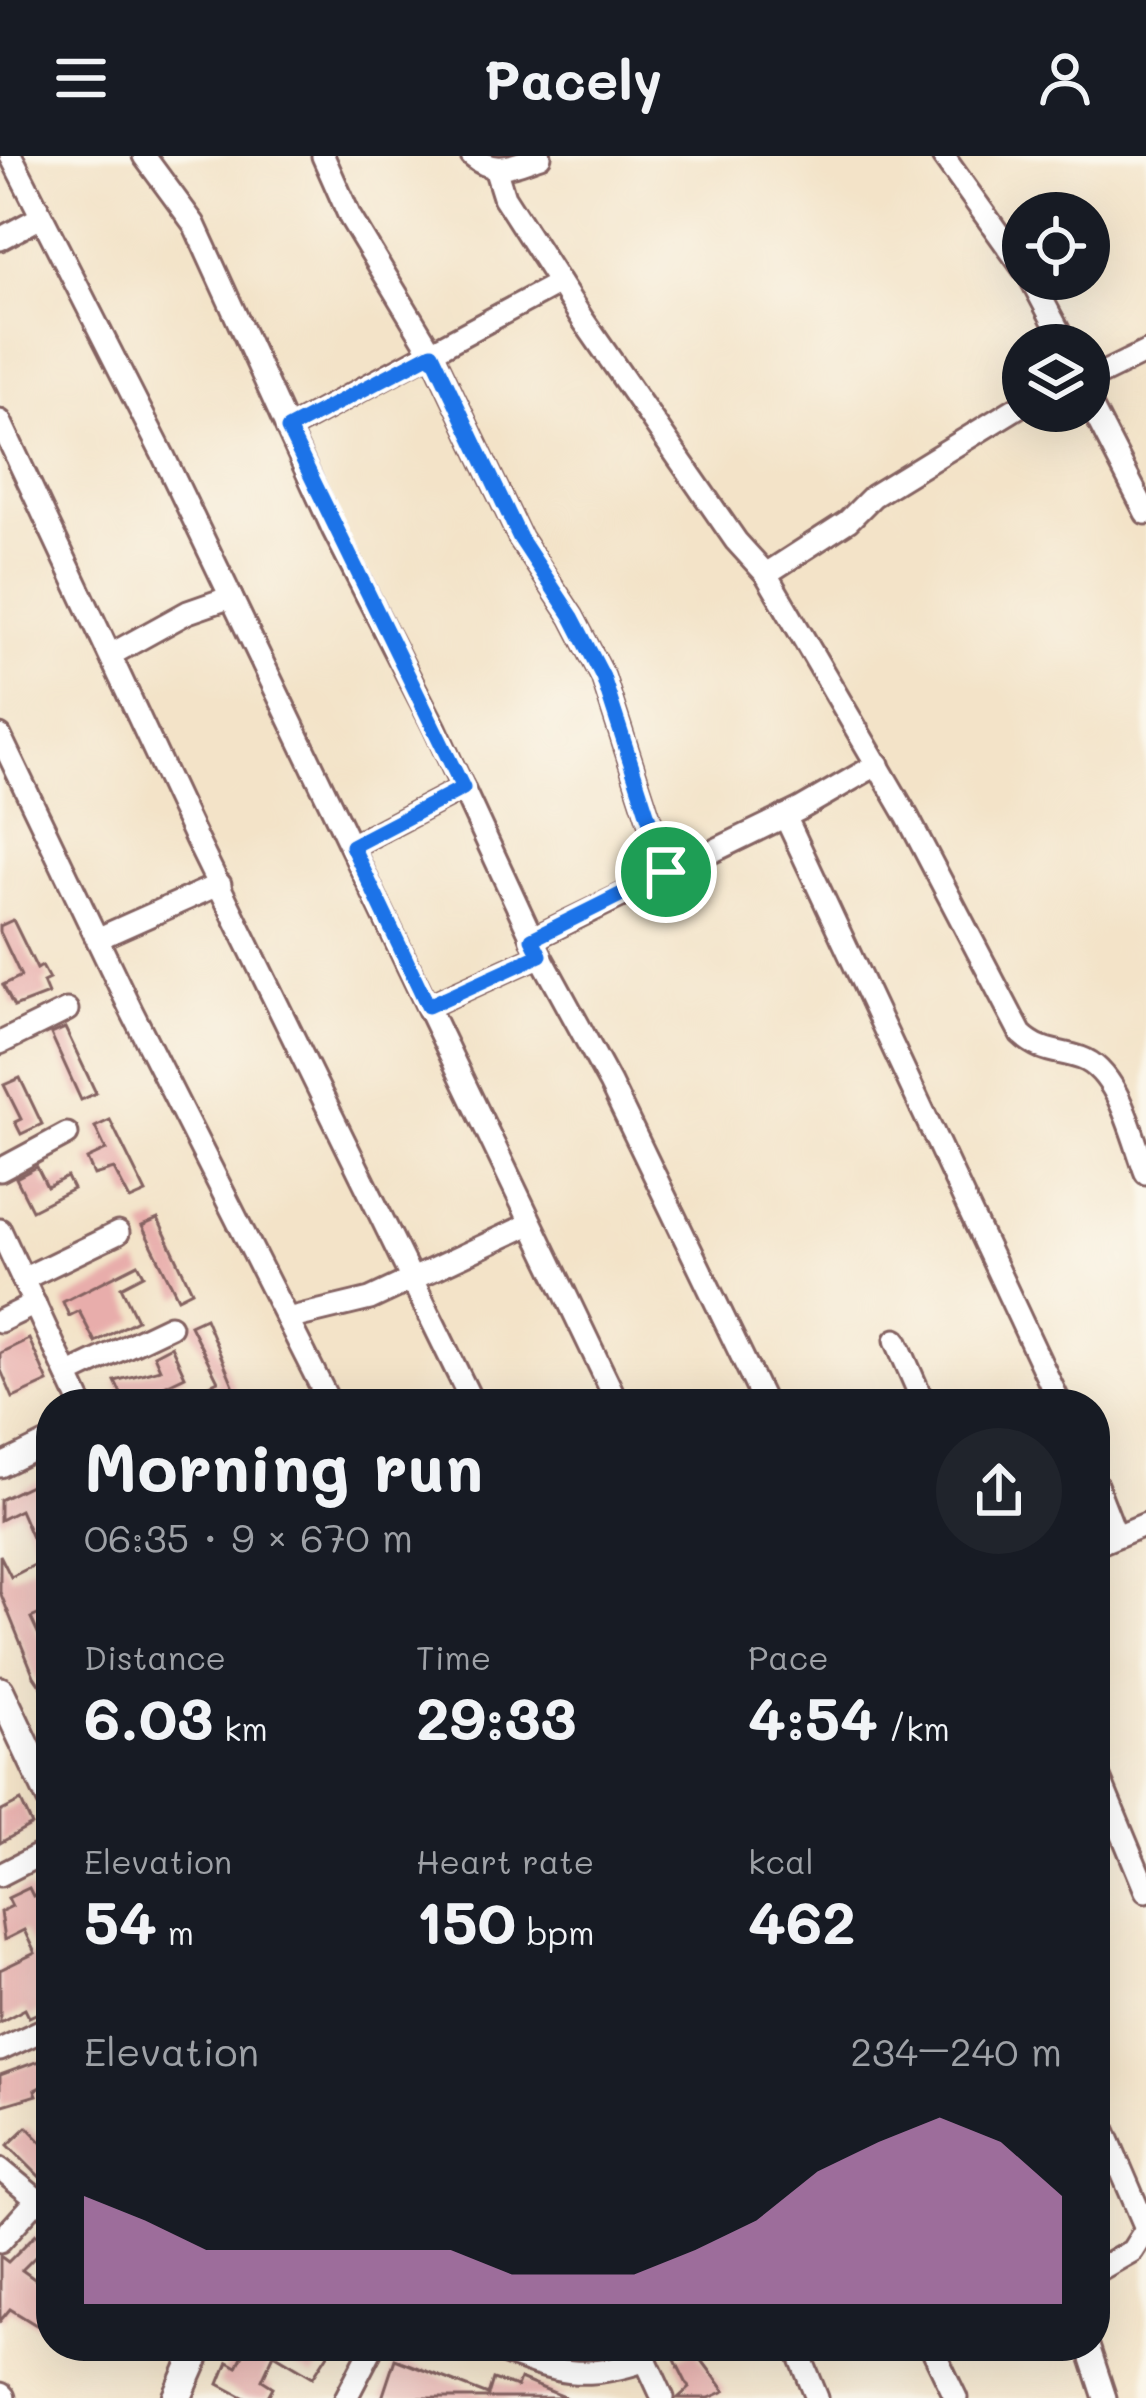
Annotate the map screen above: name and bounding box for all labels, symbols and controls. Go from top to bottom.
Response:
text: Pacely [484,43,662,114]
icon: menu [48,45,114,111]
icon: person [1032,45,1098,111]
map controls [1002,192,1110,432]
button: locate [1002,192,1110,300]
button: layers [1002,324,1110,432]
pin [615,821,717,923]
icon: arrive [633,839,699,905]
text: Morning run [84,1423,483,1509]
button: share [936,1428,1062,1554]
text: 06:35 · 9 × 670 m [84,1511,413,1562]
text: Distance [84,1635,226,1678]
text: Time [416,1635,491,1678]
text: Pace [748,1635,829,1678]
text: 6.03 [84,1678,213,1756]
text: 29:33 [416,1678,577,1756]
text: 4:54 [748,1678,878,1756]
text: km [213,1706,268,1749]
text: /km [878,1706,950,1749]
text: Elevation [84,1839,232,1882]
text: Heart rate [416,1839,594,1882]
text: kcal [748,1839,814,1882]
text: 54 [84,1882,157,1960]
text: 150 [416,1882,516,1960]
text: 462 [748,1882,856,1960]
text: m [157,1910,194,1953]
text: bpm [516,1910,594,1953]
text: Elevation [84,2025,259,2076]
text: 234–240 m [850,2025,1062,2076]

